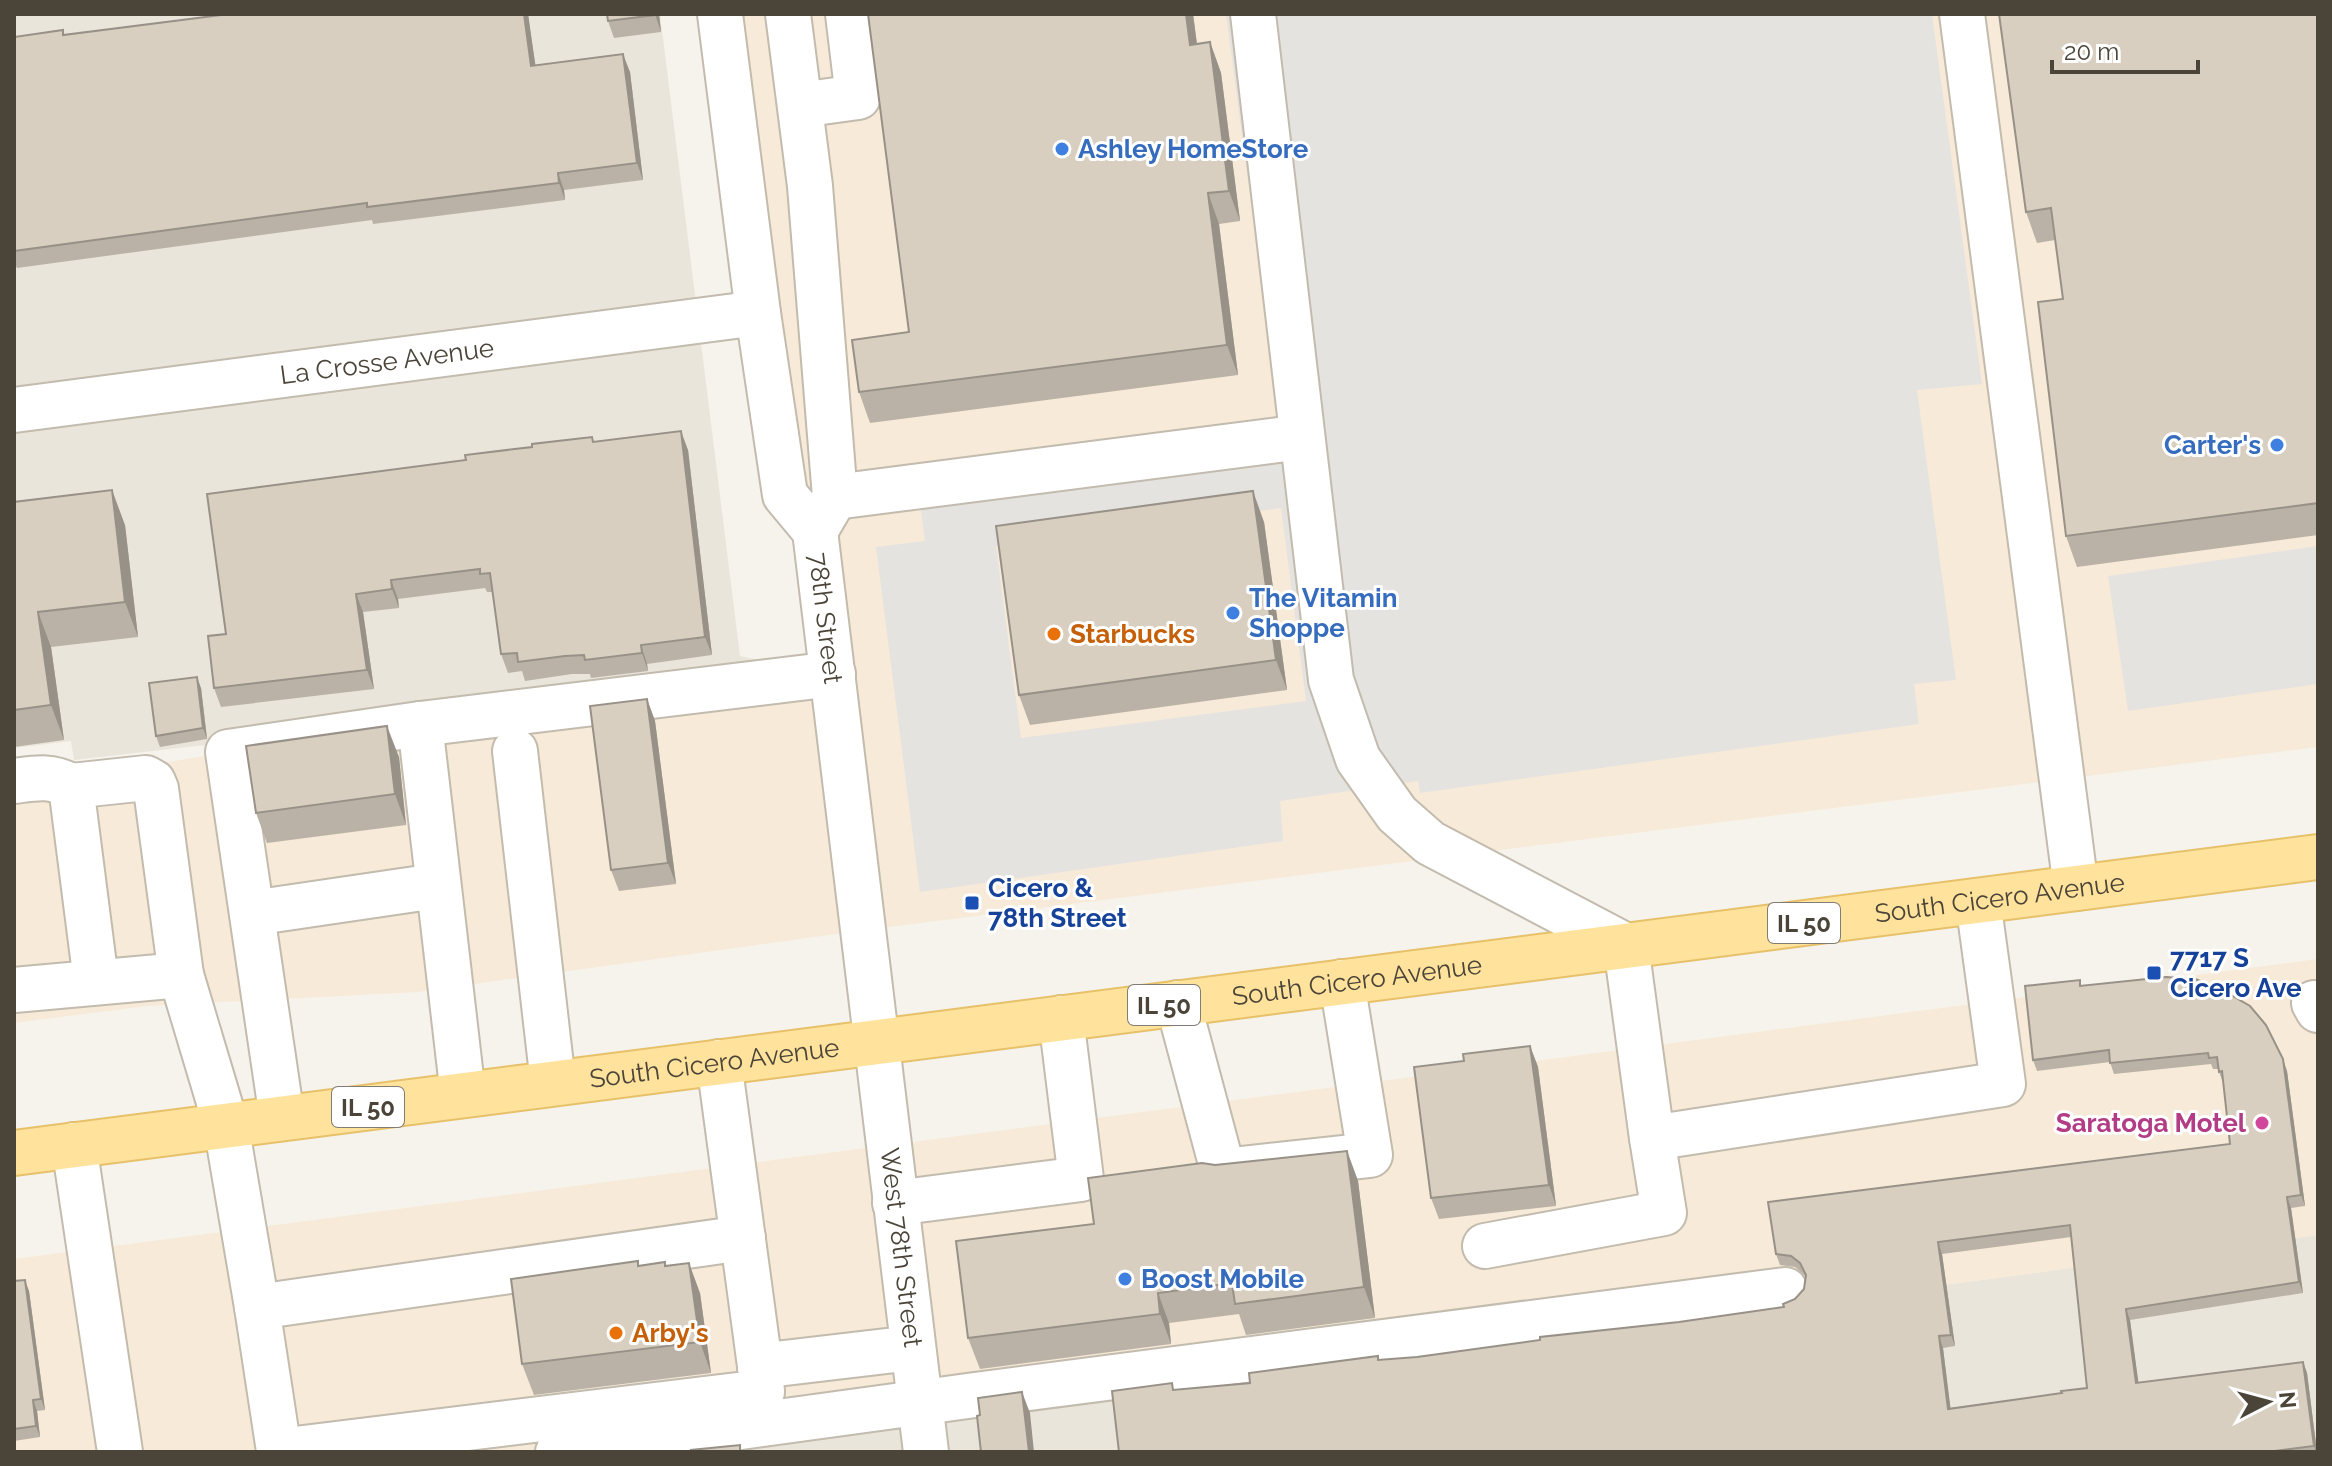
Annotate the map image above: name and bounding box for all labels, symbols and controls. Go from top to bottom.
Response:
scale bar [2052,24,2198,74]
text: 20 m [2064,37,2119,66]
place label: Ashley HomeStore [1078,134,1309,164]
marker: Ashley HomeStore [1053,140,1071,158]
street label: La Crosse Avenue [278,333,496,390]
place label: Carter's [2164,430,2261,460]
marker: Carter's [2268,436,2286,454]
street label: 78th Street [803,551,848,686]
place label: The Vitamin Shoppe [1249,583,1397,643]
marker: The Vitamin Shoppe [1224,604,1242,622]
place label: Starbucks [1070,619,1195,649]
marker: Starbucks [1045,625,1063,643]
street label: South Cicero Avenue [1873,867,2126,929]
place label: Cicero & 78th Street [988,873,1127,933]
marker: Cicero & 78th Street [963,894,981,912]
road number: IL 50 [1768,903,1840,943]
place label: 7717 S Cicero Ave [2170,943,2302,1003]
street label: South Cicero Avenue [1230,950,1484,1011]
marker: 7717 S Cicero Ave [2145,964,2163,982]
road number: IL 50 [1128,985,1200,1025]
street label: South Cicero Avenue [588,1032,841,1094]
road number: IL 50 [332,1087,404,1127]
place label: Saratoga Motel [2056,1108,2247,1138]
marker: Saratoga Motel [2253,1114,2271,1132]
street label: West 78th Street [874,1146,928,1349]
place label: Boost Mobile [1141,1264,1305,1294]
marker: Boost Mobile [1116,1270,1134,1288]
place label: Arby's [632,1318,709,1348]
marker: Arby's [607,1324,625,1342]
north arrow [2228,1362,2308,1442]
text: N [2274,1390,2302,1410]

